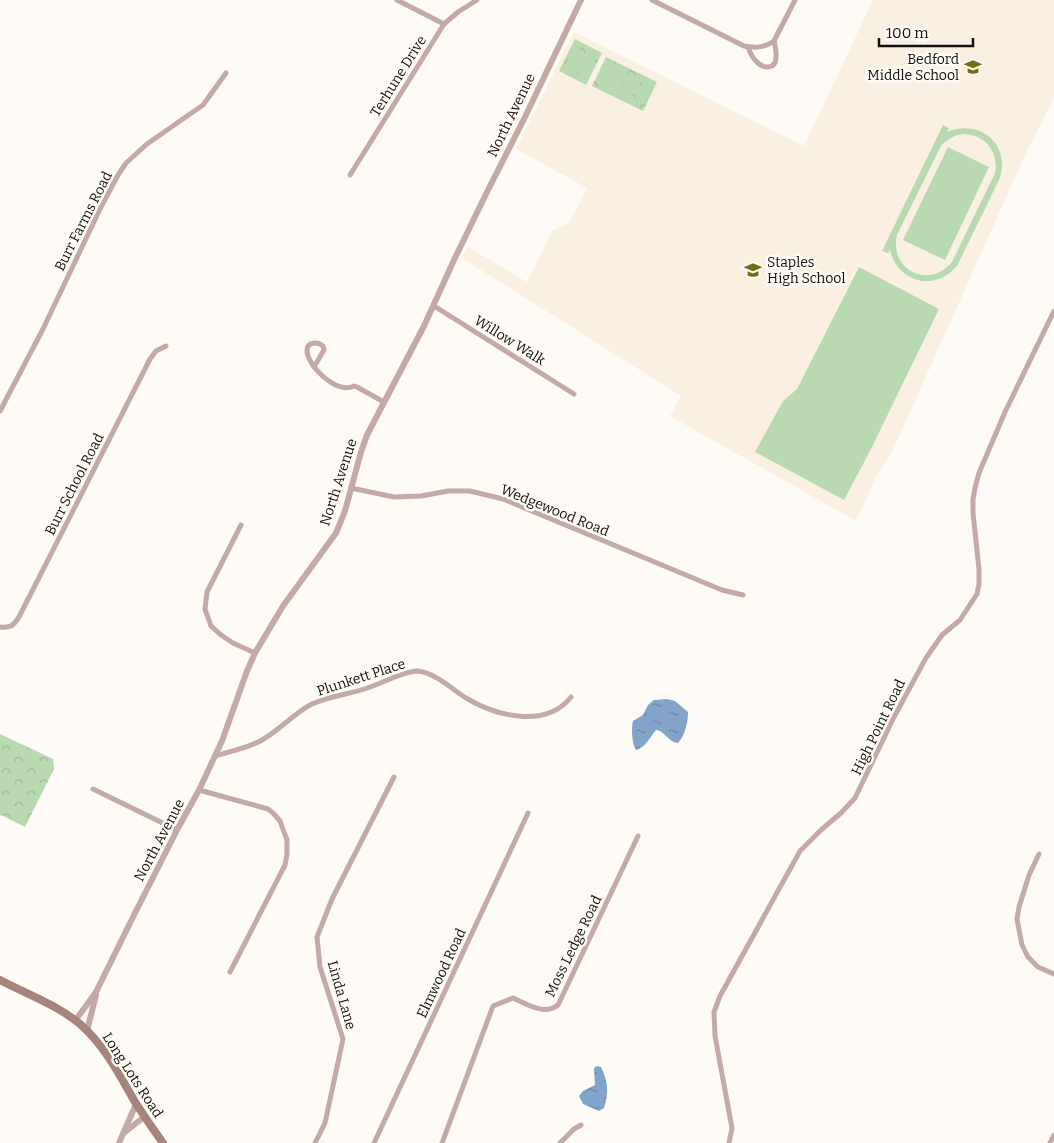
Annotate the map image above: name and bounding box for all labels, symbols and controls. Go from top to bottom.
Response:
scale bar [879,15,973,47]
text: 100 m [886,24,929,42]
street label: Terhune Drive [367,33,430,120]
place label: Bedford Middle School [867,51,959,84]
school or university icon: Bedford Middle School [963,57,983,77]
street label: North Avenue [484,71,539,160]
street label: Burr Farms Road [51,169,116,274]
place label: Staples High School [767,254,845,287]
school or university icon: Staples High School [743,260,763,280]
street label: Willow Walk [471,312,548,369]
street label: Burr School Road [41,430,107,538]
street label: North Avenue [316,436,361,528]
street label: Wedgewood Road [498,481,611,540]
street label: Plunkett Place [315,655,408,700]
street label: High Point Road [848,677,909,778]
street label: North Avenue [131,796,188,884]
street label: Moss Ledge Road [541,893,605,1000]
street label: Elmwood Road [413,926,470,1021]
street label: Linda Lane [324,959,359,1032]
street label: Long Lots Road [99,1030,166,1121]

